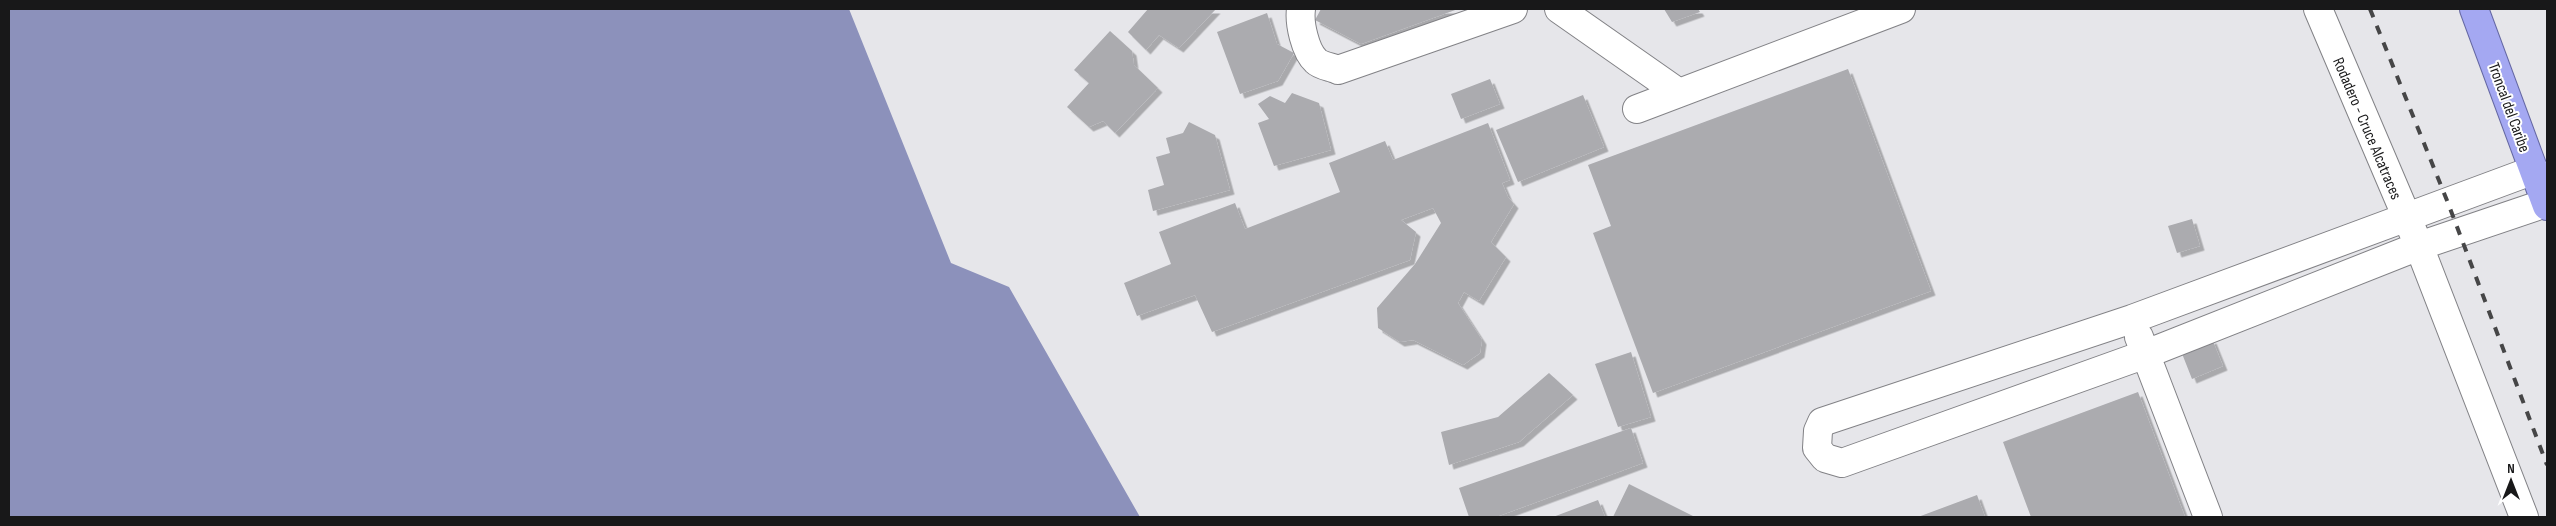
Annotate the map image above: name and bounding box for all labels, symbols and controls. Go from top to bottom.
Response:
street label: Rodadero - Cruce Alcatraces [2328,55,2405,203]
street label: Troncal del Caribe [2484,60,2534,155]
north arrow [2486,456,2536,506]
text: N [2507,460,2515,477]

